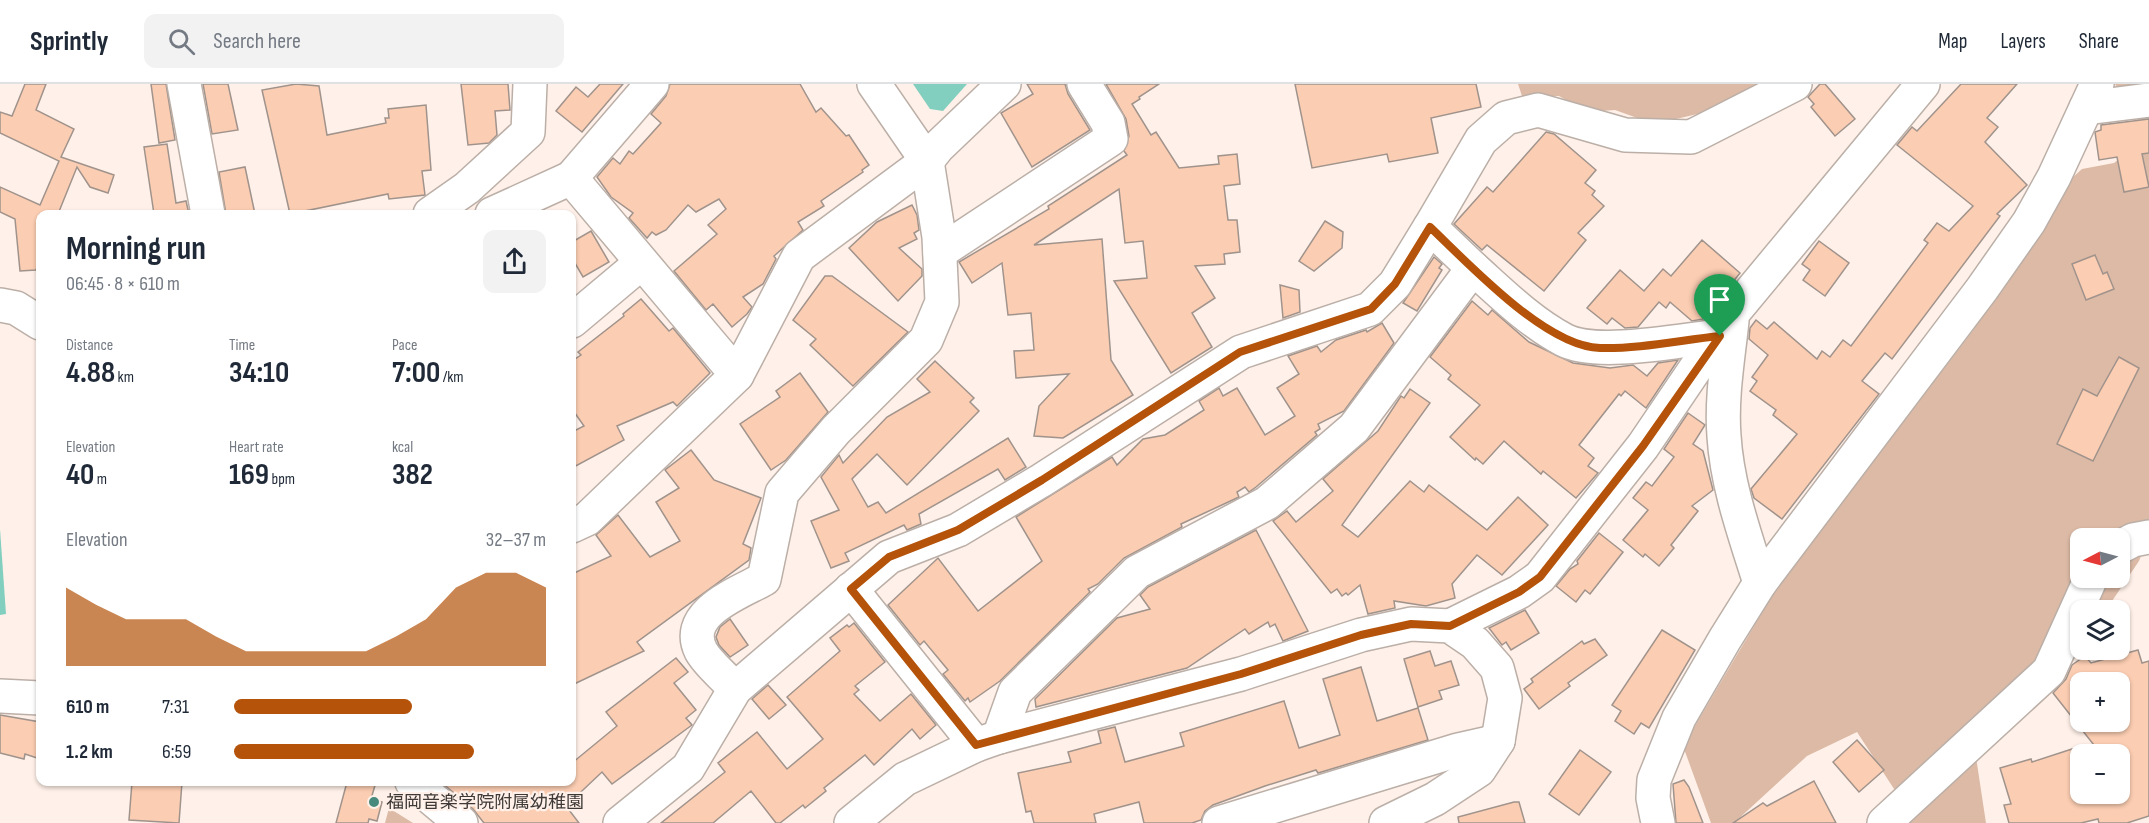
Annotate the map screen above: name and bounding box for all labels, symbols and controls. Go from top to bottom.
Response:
search box [144,14,564,68]
text: Sprintly [30,25,108,58]
icon: search [165,25,198,58]
text: Search here [213,28,301,55]
text: Map [1938,29,1967,54]
text: Layers [2000,29,2046,54]
text: Share [2079,29,2119,54]
text: Morning run [66,229,206,269]
button: share [483,230,546,293]
text: 06:45 · 8 × 610 m [66,272,180,296]
pin [1694,274,1745,336]
icon: arrive [1703,283,1736,316]
text: Distance [66,336,113,355]
text: Time [229,336,255,355]
text: Pace [392,336,417,355]
text: 4.88 [66,355,115,391]
text: 34:10 [229,355,289,391]
text: 7:00 [392,355,440,391]
text: km [115,368,134,387]
text: /km [440,368,464,387]
text: Elevation [66,438,115,457]
text: Heart rate [229,438,284,457]
text: kcal [392,438,413,457]
text: 40 [66,457,94,493]
text: 169 [229,457,269,493]
text: 382 [392,457,433,493]
text: m [94,470,107,489]
text: bpm [269,470,295,489]
text: Elevation [66,528,128,552]
text: 32–37 m [486,528,546,552]
north arrow [2070,528,2130,588]
map controls [2070,528,2130,804]
button: layers [2070,600,2130,660]
button: + [2070,672,2130,732]
text: 610 m [66,695,109,719]
text: 7:31 [162,695,189,719]
text: 1.2 km [66,740,113,764]
text: 6:59 [162,740,191,764]
button: − [2070,744,2130,804]
place label: 福岡音楽学院附属幼稚園 [386,792,584,813]
marker: 福岡音楽学院附属幼稚園 [367,795,381,809]

